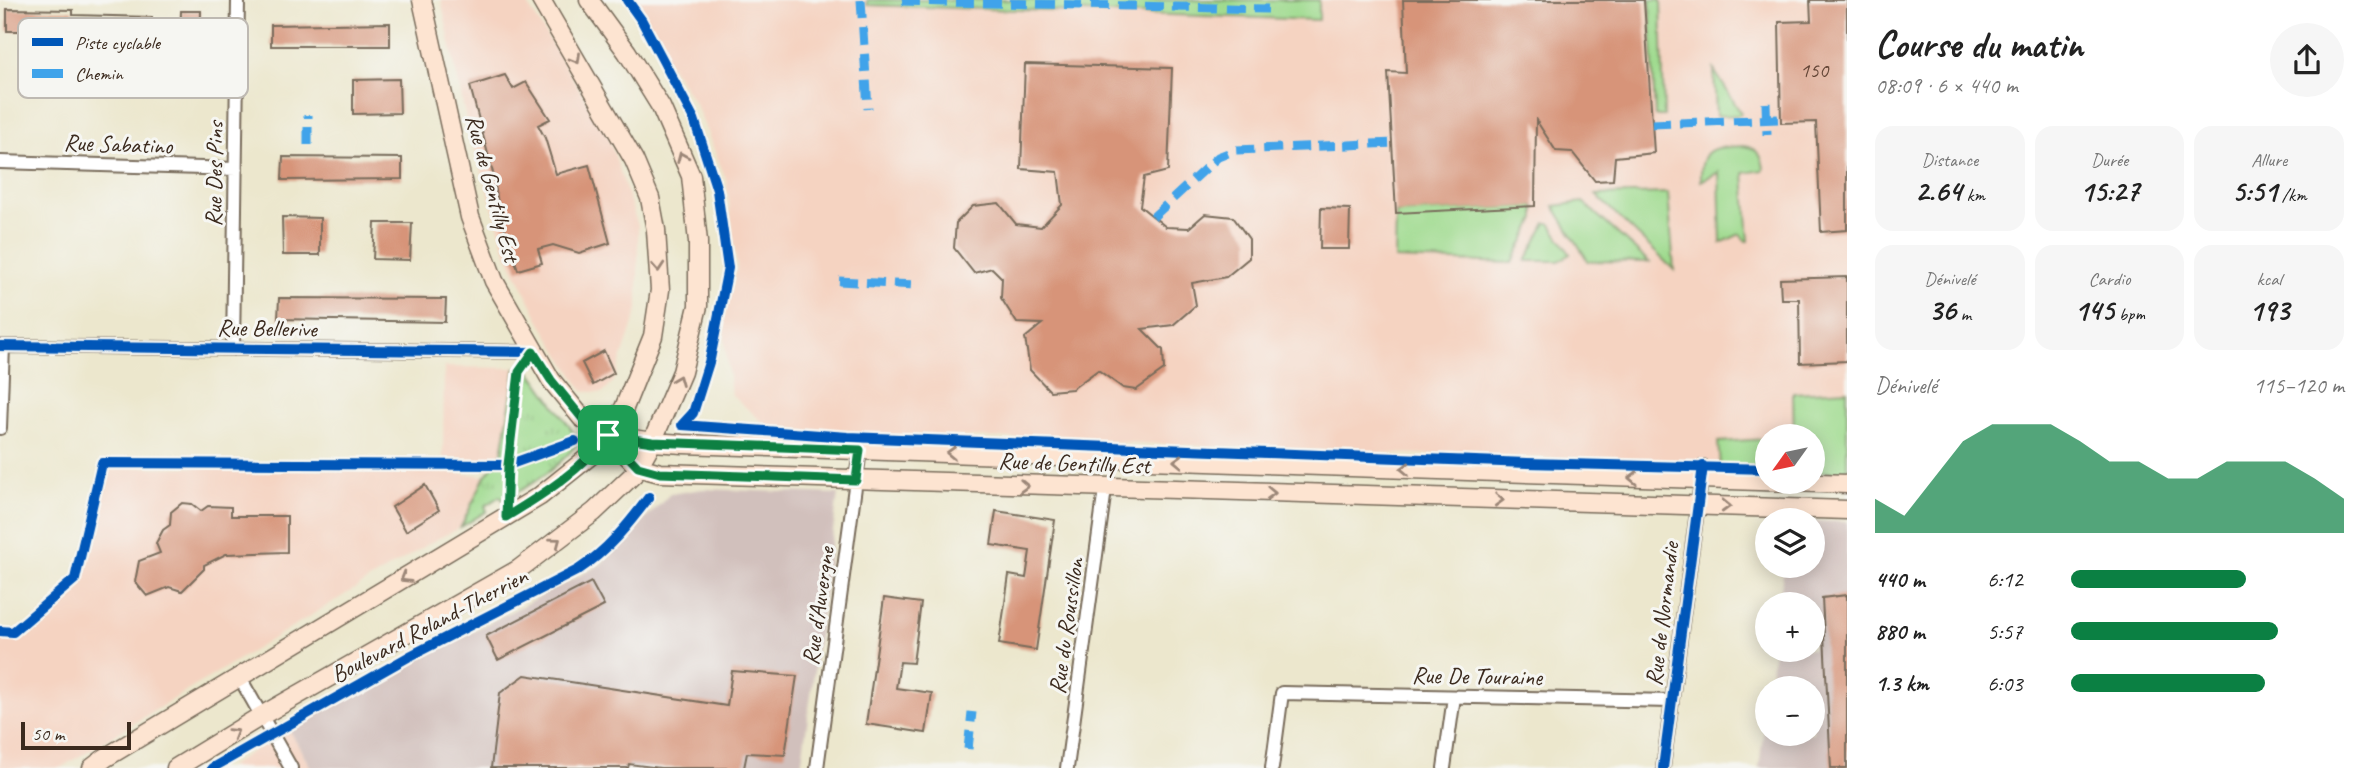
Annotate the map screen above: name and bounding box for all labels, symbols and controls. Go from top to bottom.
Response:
legend [18,18,248,98]
text: Course du matin [1875,21,2083,68]
button: share [2270,23,2344,97]
text: Piste cyclable [75,31,162,55]
one-way arrow [567,51,580,64]
house number: 150 [1800,57,1830,83]
text: Chemin [75,62,124,86]
text: 08:09 · 6 × 440 m [1875,71,2018,100]
street label: Rue de Gentilly Est [459,111,528,267]
street label: Rue Des Pins [198,119,230,227]
street label: Rue Sabatino [63,127,174,161]
text: Distance [1921,148,1978,172]
text: Durée [2091,148,2128,172]
text: Allure [2251,148,2287,172]
one-way arrow [677,152,691,164]
text: 2.64 [1915,172,1962,210]
text: 15:27 [2080,172,2139,210]
text: 5:51 [2232,172,2277,210]
text: km [1962,183,1985,207]
text: /km [2277,183,2307,207]
one-way arrow [651,262,666,273]
text: Dénivelé [1924,267,1975,291]
text: Cardio [2089,267,2130,291]
text: kcal [2257,267,2282,291]
text: 36 [1928,291,1956,329]
text: 145 [2074,291,2114,329]
text: 193 [2249,291,2289,329]
text: m [1956,302,1971,326]
text: bpm [2114,302,2145,326]
street label: Rue Bellerive [217,312,319,344]
text: Dénivelé [1875,371,1937,400]
text: 115–120 m [2253,371,2344,400]
one-way arrow [670,374,684,386]
pin [578,405,638,465]
icon: arrive [589,416,627,454]
north arrow [1755,424,1825,494]
map controls [1755,424,1825,746]
one-way arrow [945,445,955,461]
street label: Rue de Gentilly Est [998,445,1152,481]
one-way arrow [1172,454,1183,469]
one-way arrow [1400,462,1411,477]
one-way arrow [1627,470,1638,485]
one-way arrow [1018,478,1029,493]
one-way arrow [1266,486,1277,501]
one-way arrow [1494,492,1505,508]
one-way arrow [1721,499,1732,514]
button: layers [1755,508,1825,578]
one-way arrow [548,537,561,550]
street label: Rue de Normandie [1638,538,1686,688]
street label: Rue d'Auvergne [795,543,841,667]
street label: Rue du Roussillon [1042,555,1091,696]
street label: Boulevard Roland-Therrien [326,560,533,689]
text: 440 m [1875,565,1925,594]
text: 6:12 [1987,565,2023,594]
one-way arrow [399,570,412,583]
button: + [1755,592,1825,662]
text: 880 m [1875,617,1925,646]
text: 5:57 [1987,617,2023,646]
street label: Rue De Touraine [1412,660,1545,692]
text: 1.3 km [1875,669,1929,698]
text: 6:03 [1987,669,2023,698]
button: − [1755,676,1825,746]
scale bar [21,719,131,751]
text: 50 m [32,722,64,746]
one-way arrow [226,728,239,741]

